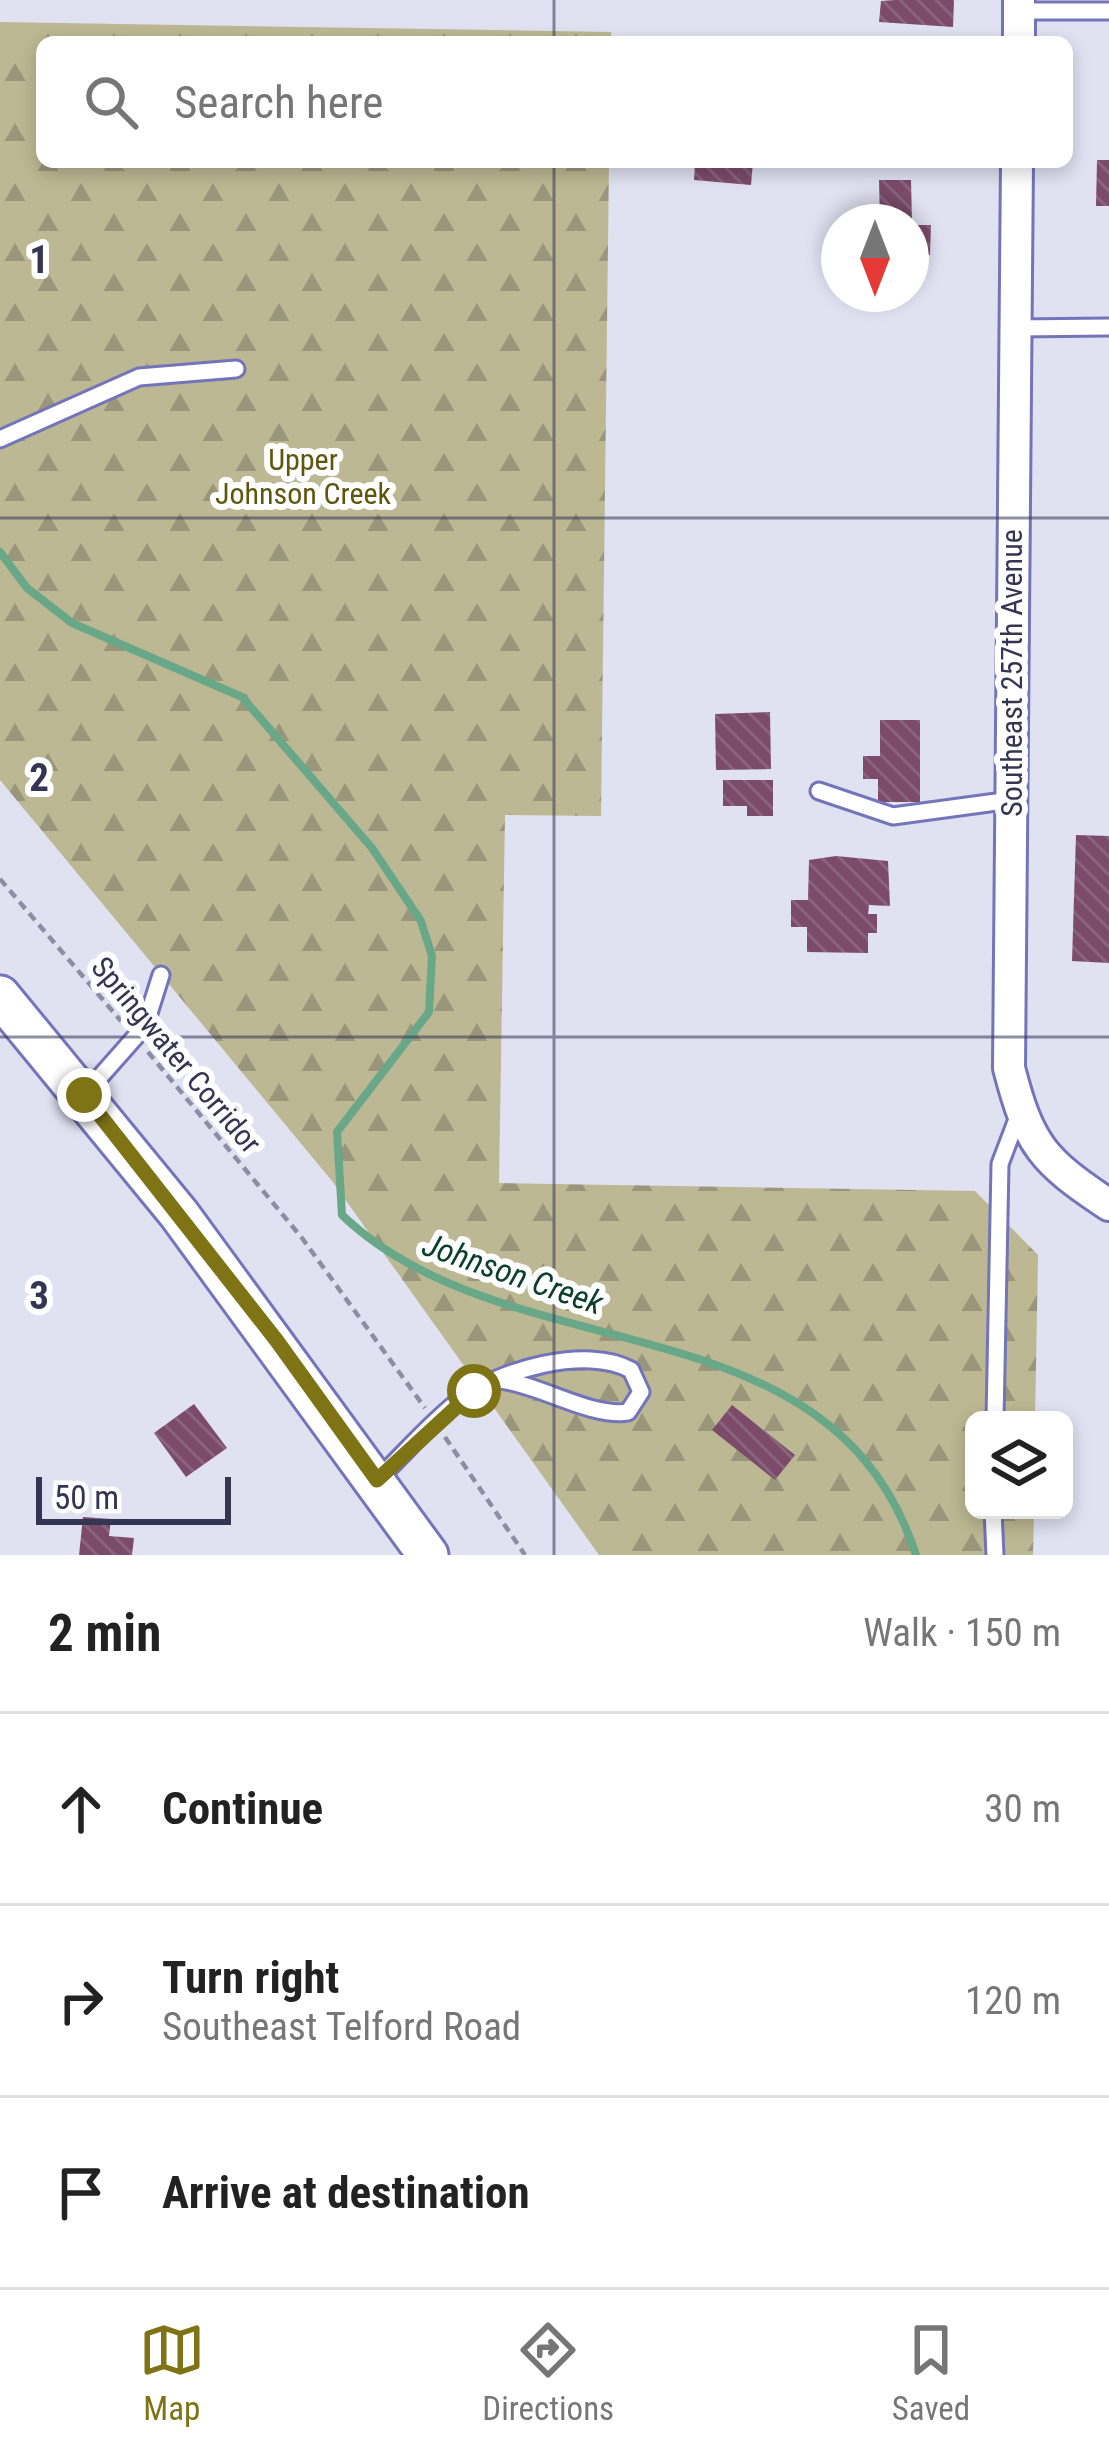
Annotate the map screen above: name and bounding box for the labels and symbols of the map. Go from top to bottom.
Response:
north arrow [821,204,929,312]
text: 1 [29,237,49,283]
park label: Upper Johnson Creek [215,442,392,511]
street label: Southeast 257th Avenue [994,529,1029,817]
text: 2 [29,755,49,801]
street label: Springwater Corridor [84,950,268,1160]
route end [57,1068,111,1122]
water label: Johnson Creek [418,1224,609,1323]
text: 3 [29,1273,49,1319]
route start [447,1364,501,1418]
scale bar [36,1471,231,1524]

